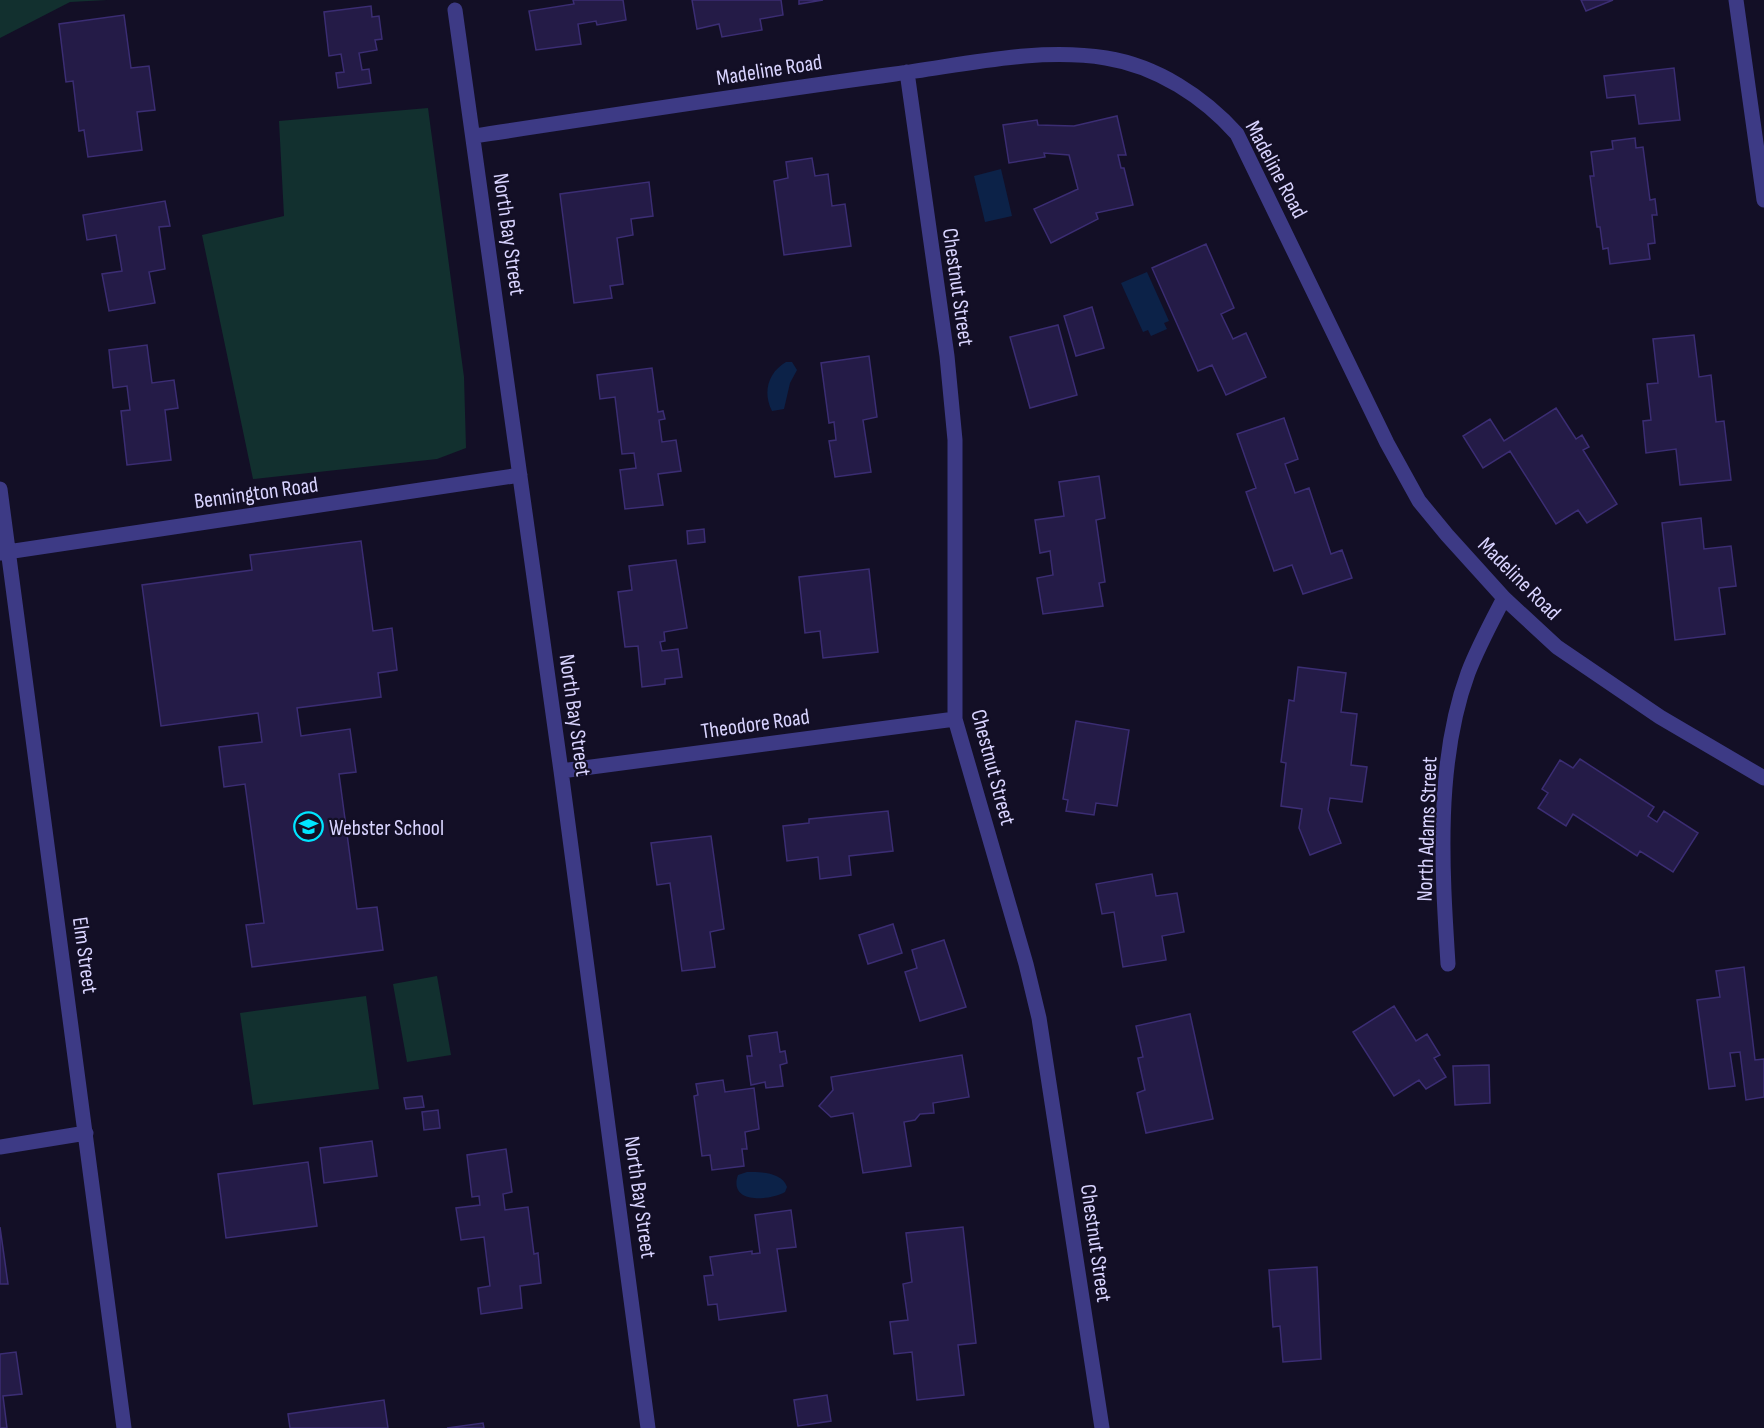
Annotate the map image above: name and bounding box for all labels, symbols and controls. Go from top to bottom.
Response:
street label: Madeline Road [714,49,824,92]
street label: Madeline Road [1239,116,1313,223]
street label: North Bay Street [487,171,530,297]
street label: Chestnut Street [936,227,979,348]
street label: Bennington Road [192,471,320,516]
street label: Madeline Road [1472,532,1566,626]
street label: North Bay Street [553,652,596,778]
street label: Theodore Road [699,704,811,745]
street label: Chestnut Street [964,707,1021,829]
street label: North Adams Street [1411,756,1444,902]
school or university icon: Webster School [292,811,324,843]
place label: Webster School [329,815,444,842]
street label: Elm Street [66,915,103,996]
street label: North Bay Street [618,1134,661,1260]
street label: Chestnut Street [1074,1183,1117,1304]

